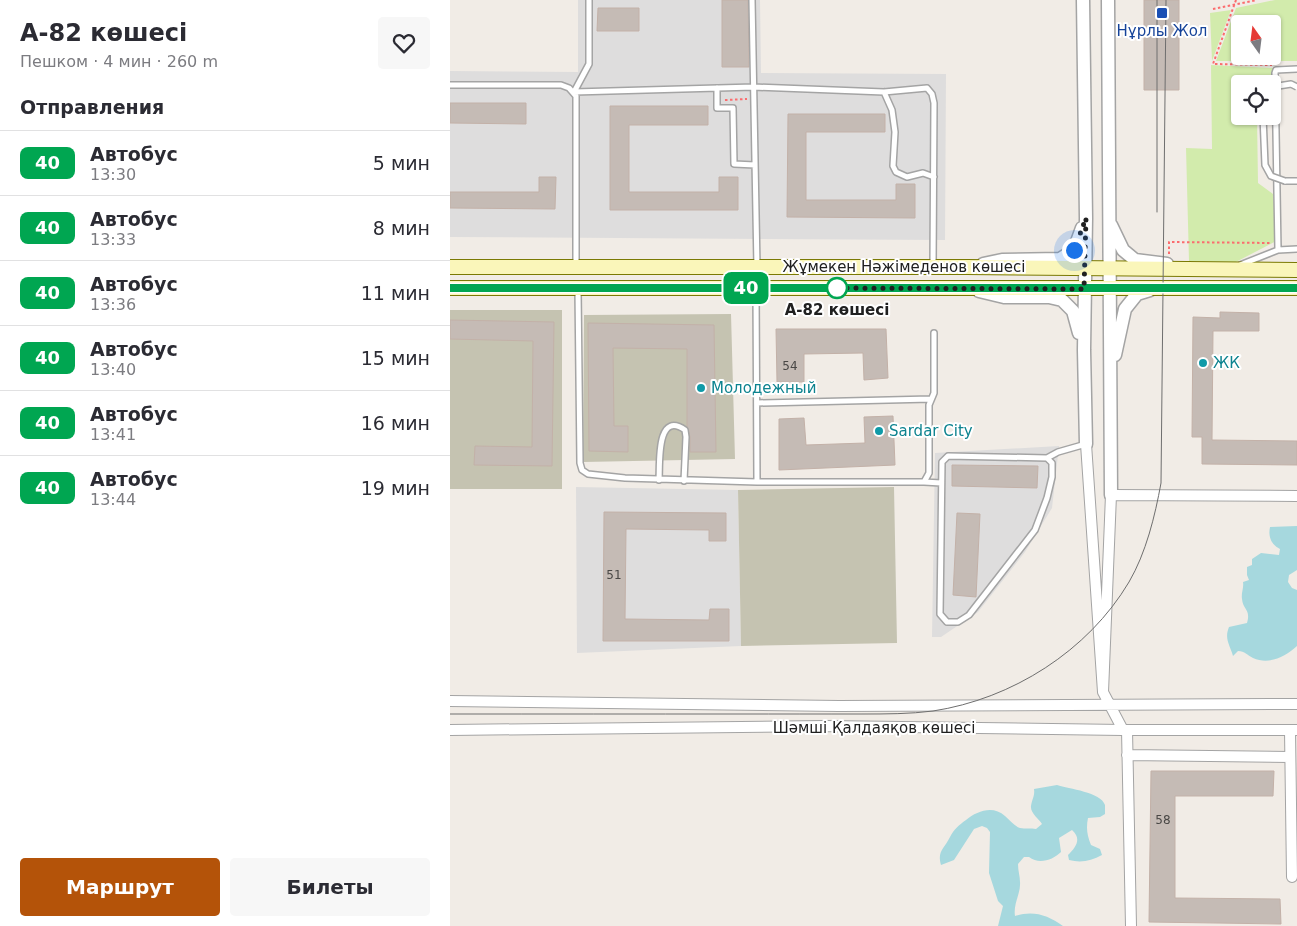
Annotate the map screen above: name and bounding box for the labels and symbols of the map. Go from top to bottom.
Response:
marker: Нұрлы Жол [1155,6,1169,20]
north arrow [1231,15,1281,65]
place label: Нұрлы Жол [1117,22,1207,40]
your location [1062,238,1087,263]
street label: Жұмекен Нәжімеденов көшесі [783,258,1025,276]
line badge: 40 [724,272,768,304]
marker: A-82 көшесі [826,277,848,299]
place label: A-82 көшесі [785,301,889,319]
place label: ЖК [1213,354,1240,372]
marker: ЖК [1197,357,1209,369]
house number: 54 [782,359,798,373]
place label: Молодежный [711,379,816,397]
marker: Молодежный [695,382,707,394]
place label: Sardar City [889,422,973,440]
marker: Sardar City [873,425,885,437]
house number: 51 [606,568,622,582]
street label: Шәмші Қалдаяқов көшесі [773,719,975,737]
house number: 58 [1155,813,1171,827]

